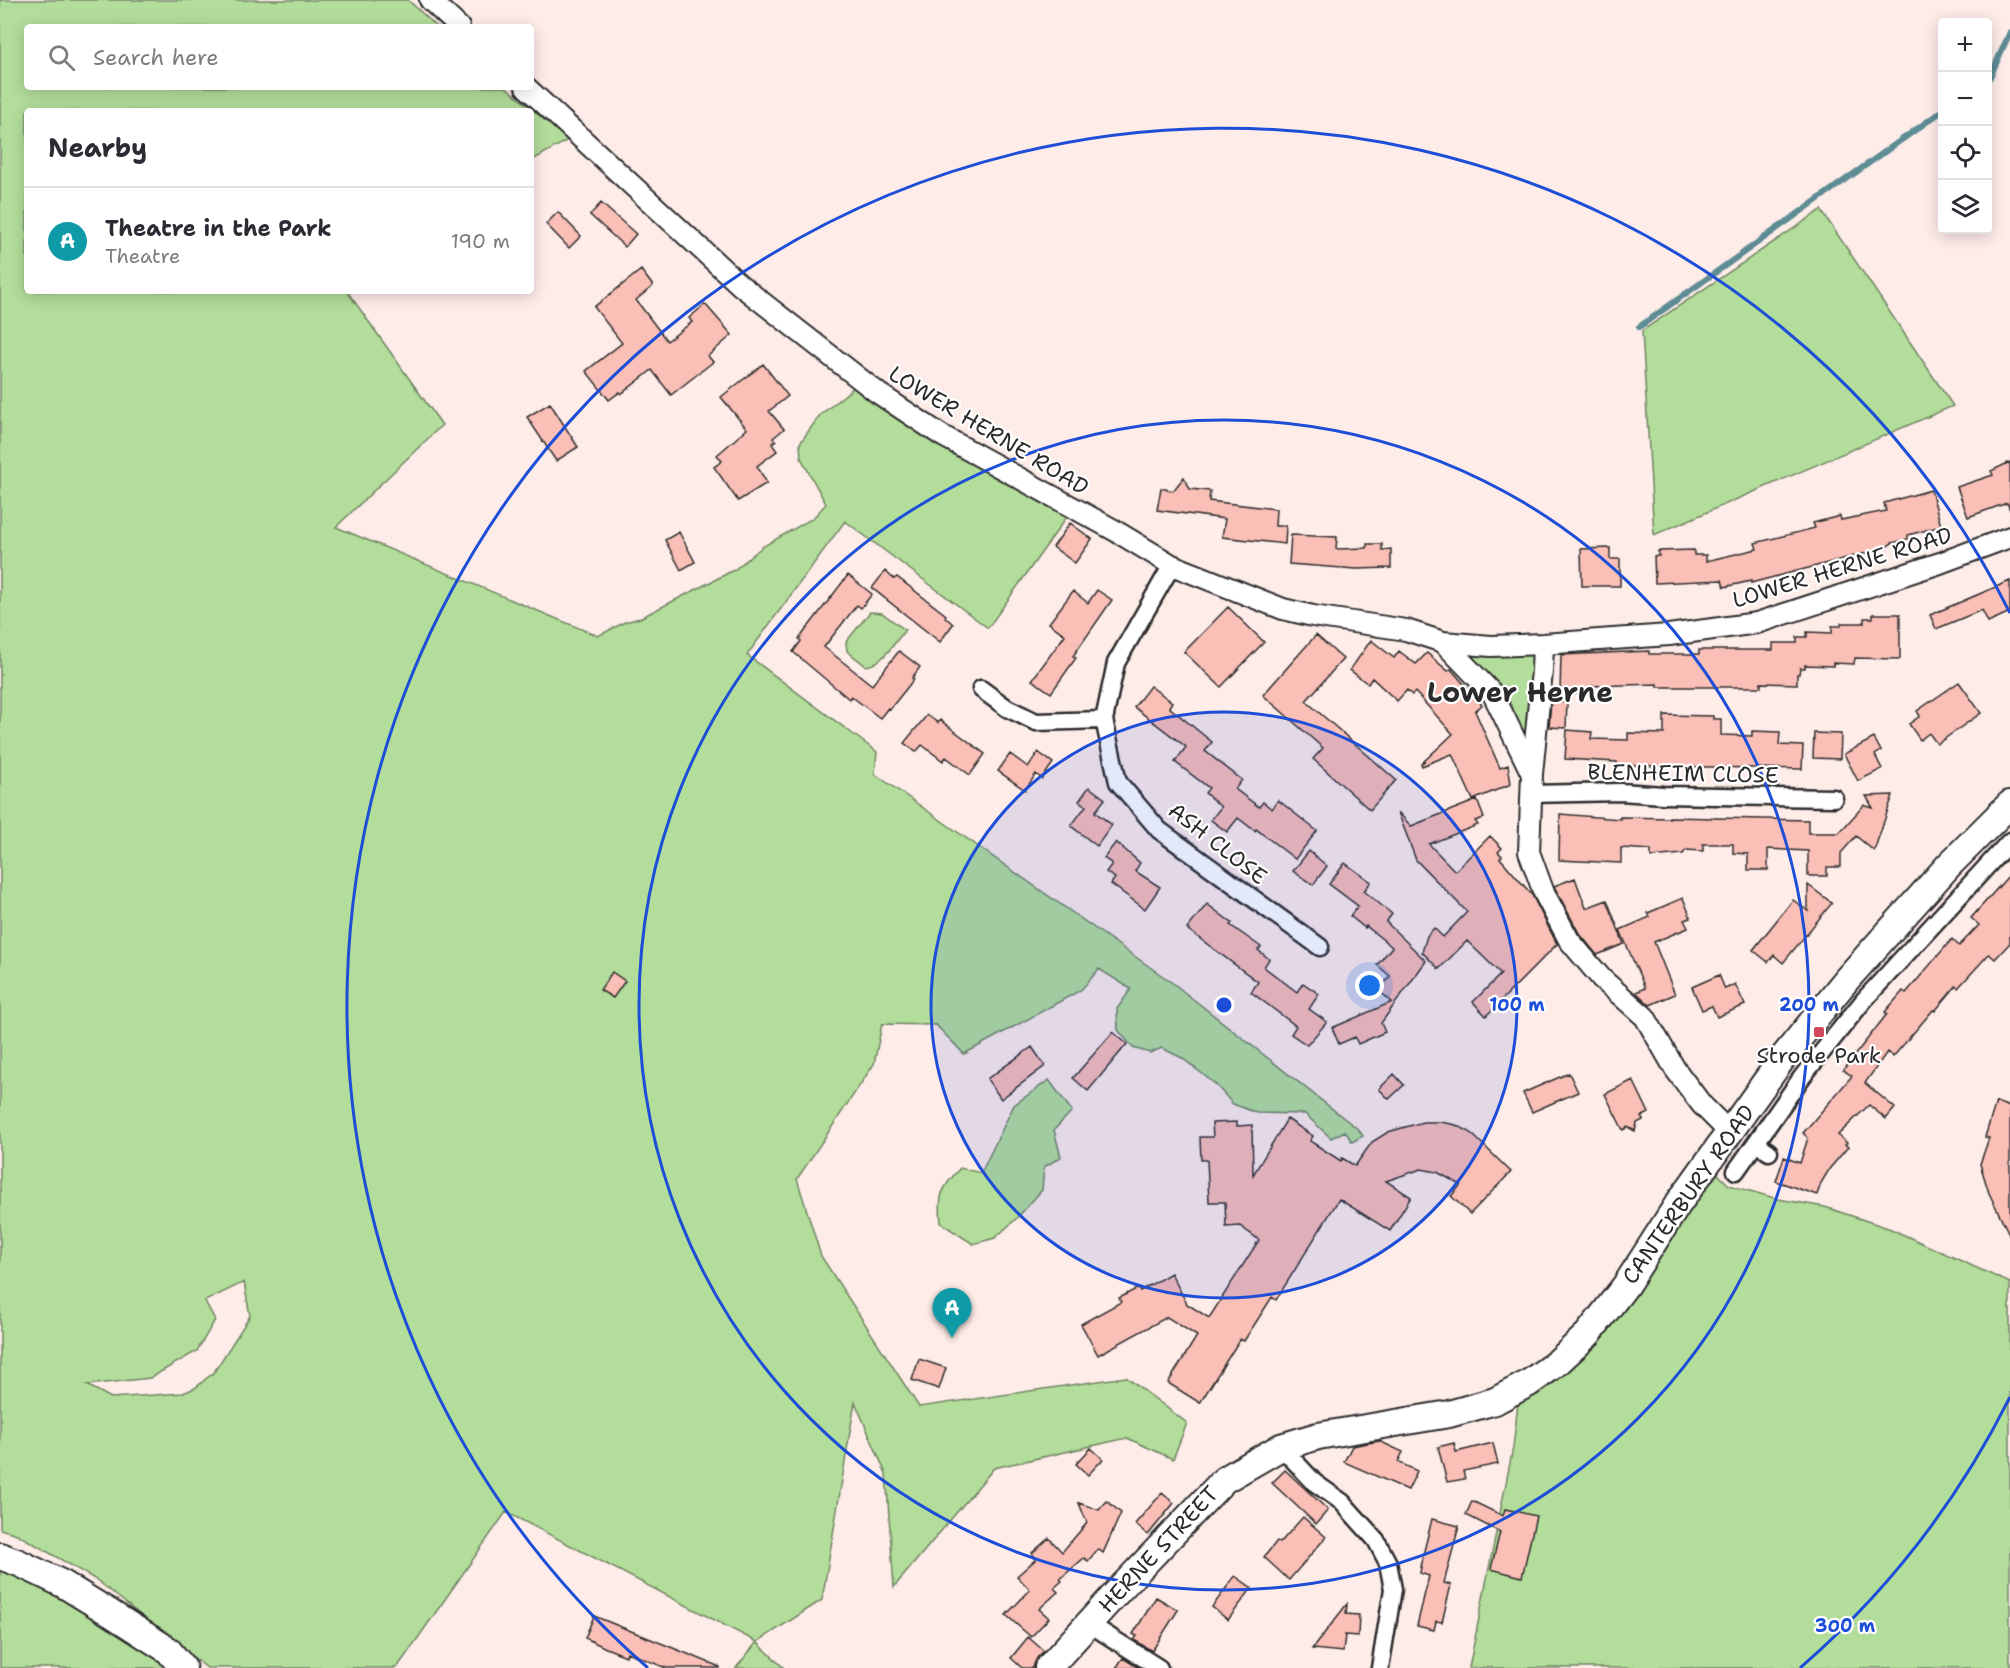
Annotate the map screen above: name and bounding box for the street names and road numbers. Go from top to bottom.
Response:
street label: LOWER HERNE ROAD [883,359,1094,502]
street label: LOWER HERNE ROAD [1729,520,1955,615]
street label: BLENHEIM CLOSE [1587,757,1779,790]
street label: ASH CLOSE [1162,796,1273,891]
street label: CANTERBURY ROAD [1616,1099,1761,1290]
street label: HERNE STREET [1092,1479,1225,1619]

